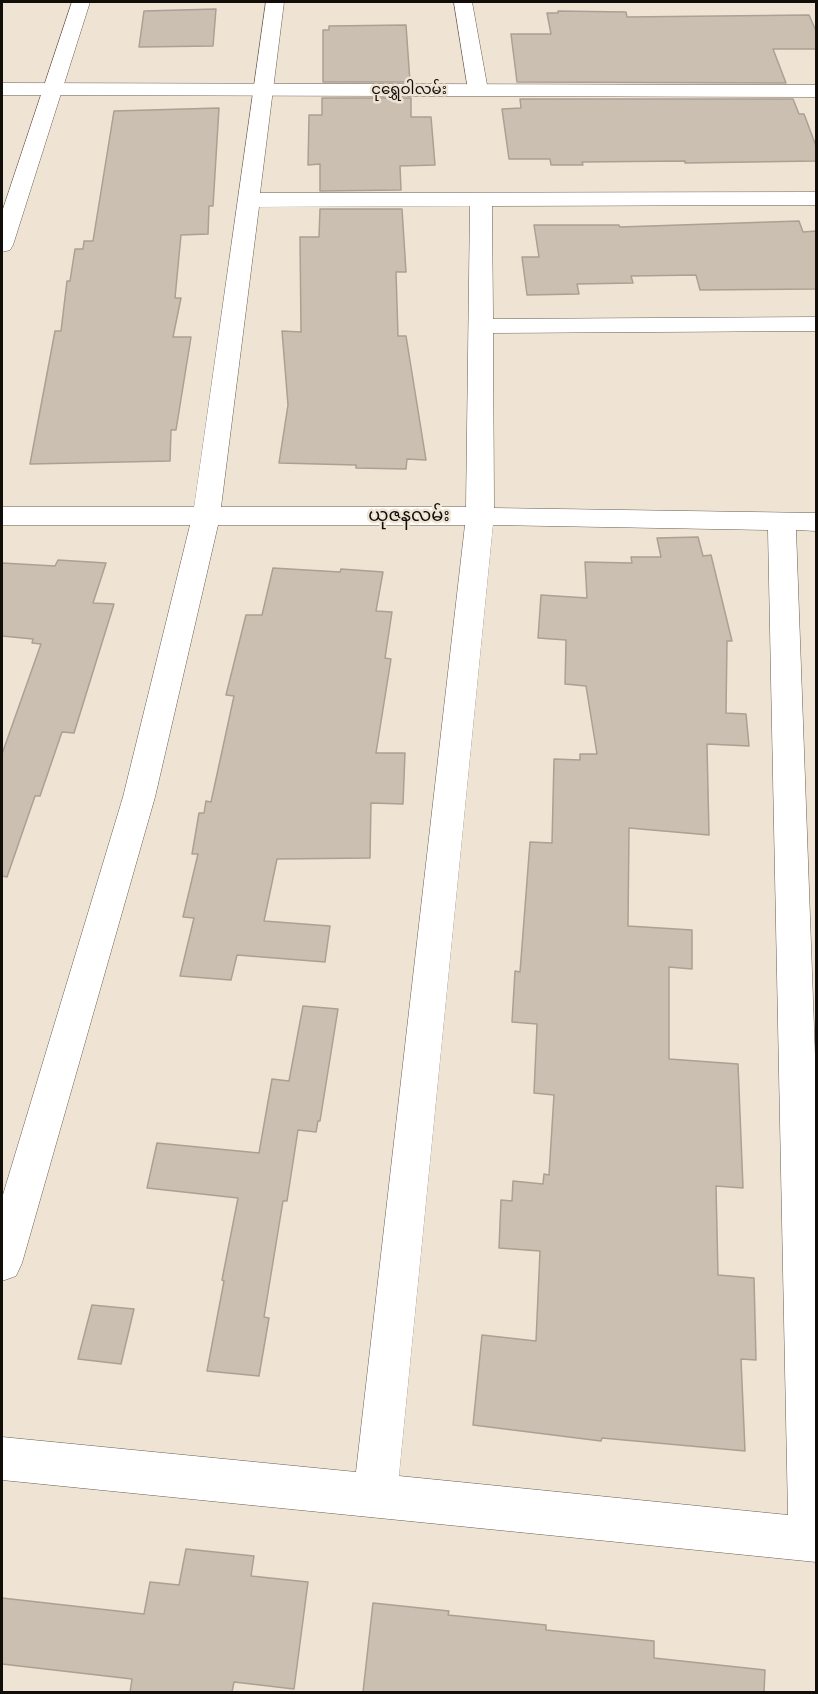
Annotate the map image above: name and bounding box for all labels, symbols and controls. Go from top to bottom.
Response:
street label: ငုရွှေဝါလမ်း [371,81,447,99]
street label: ယုဇနလမ်း [368,505,450,527]

